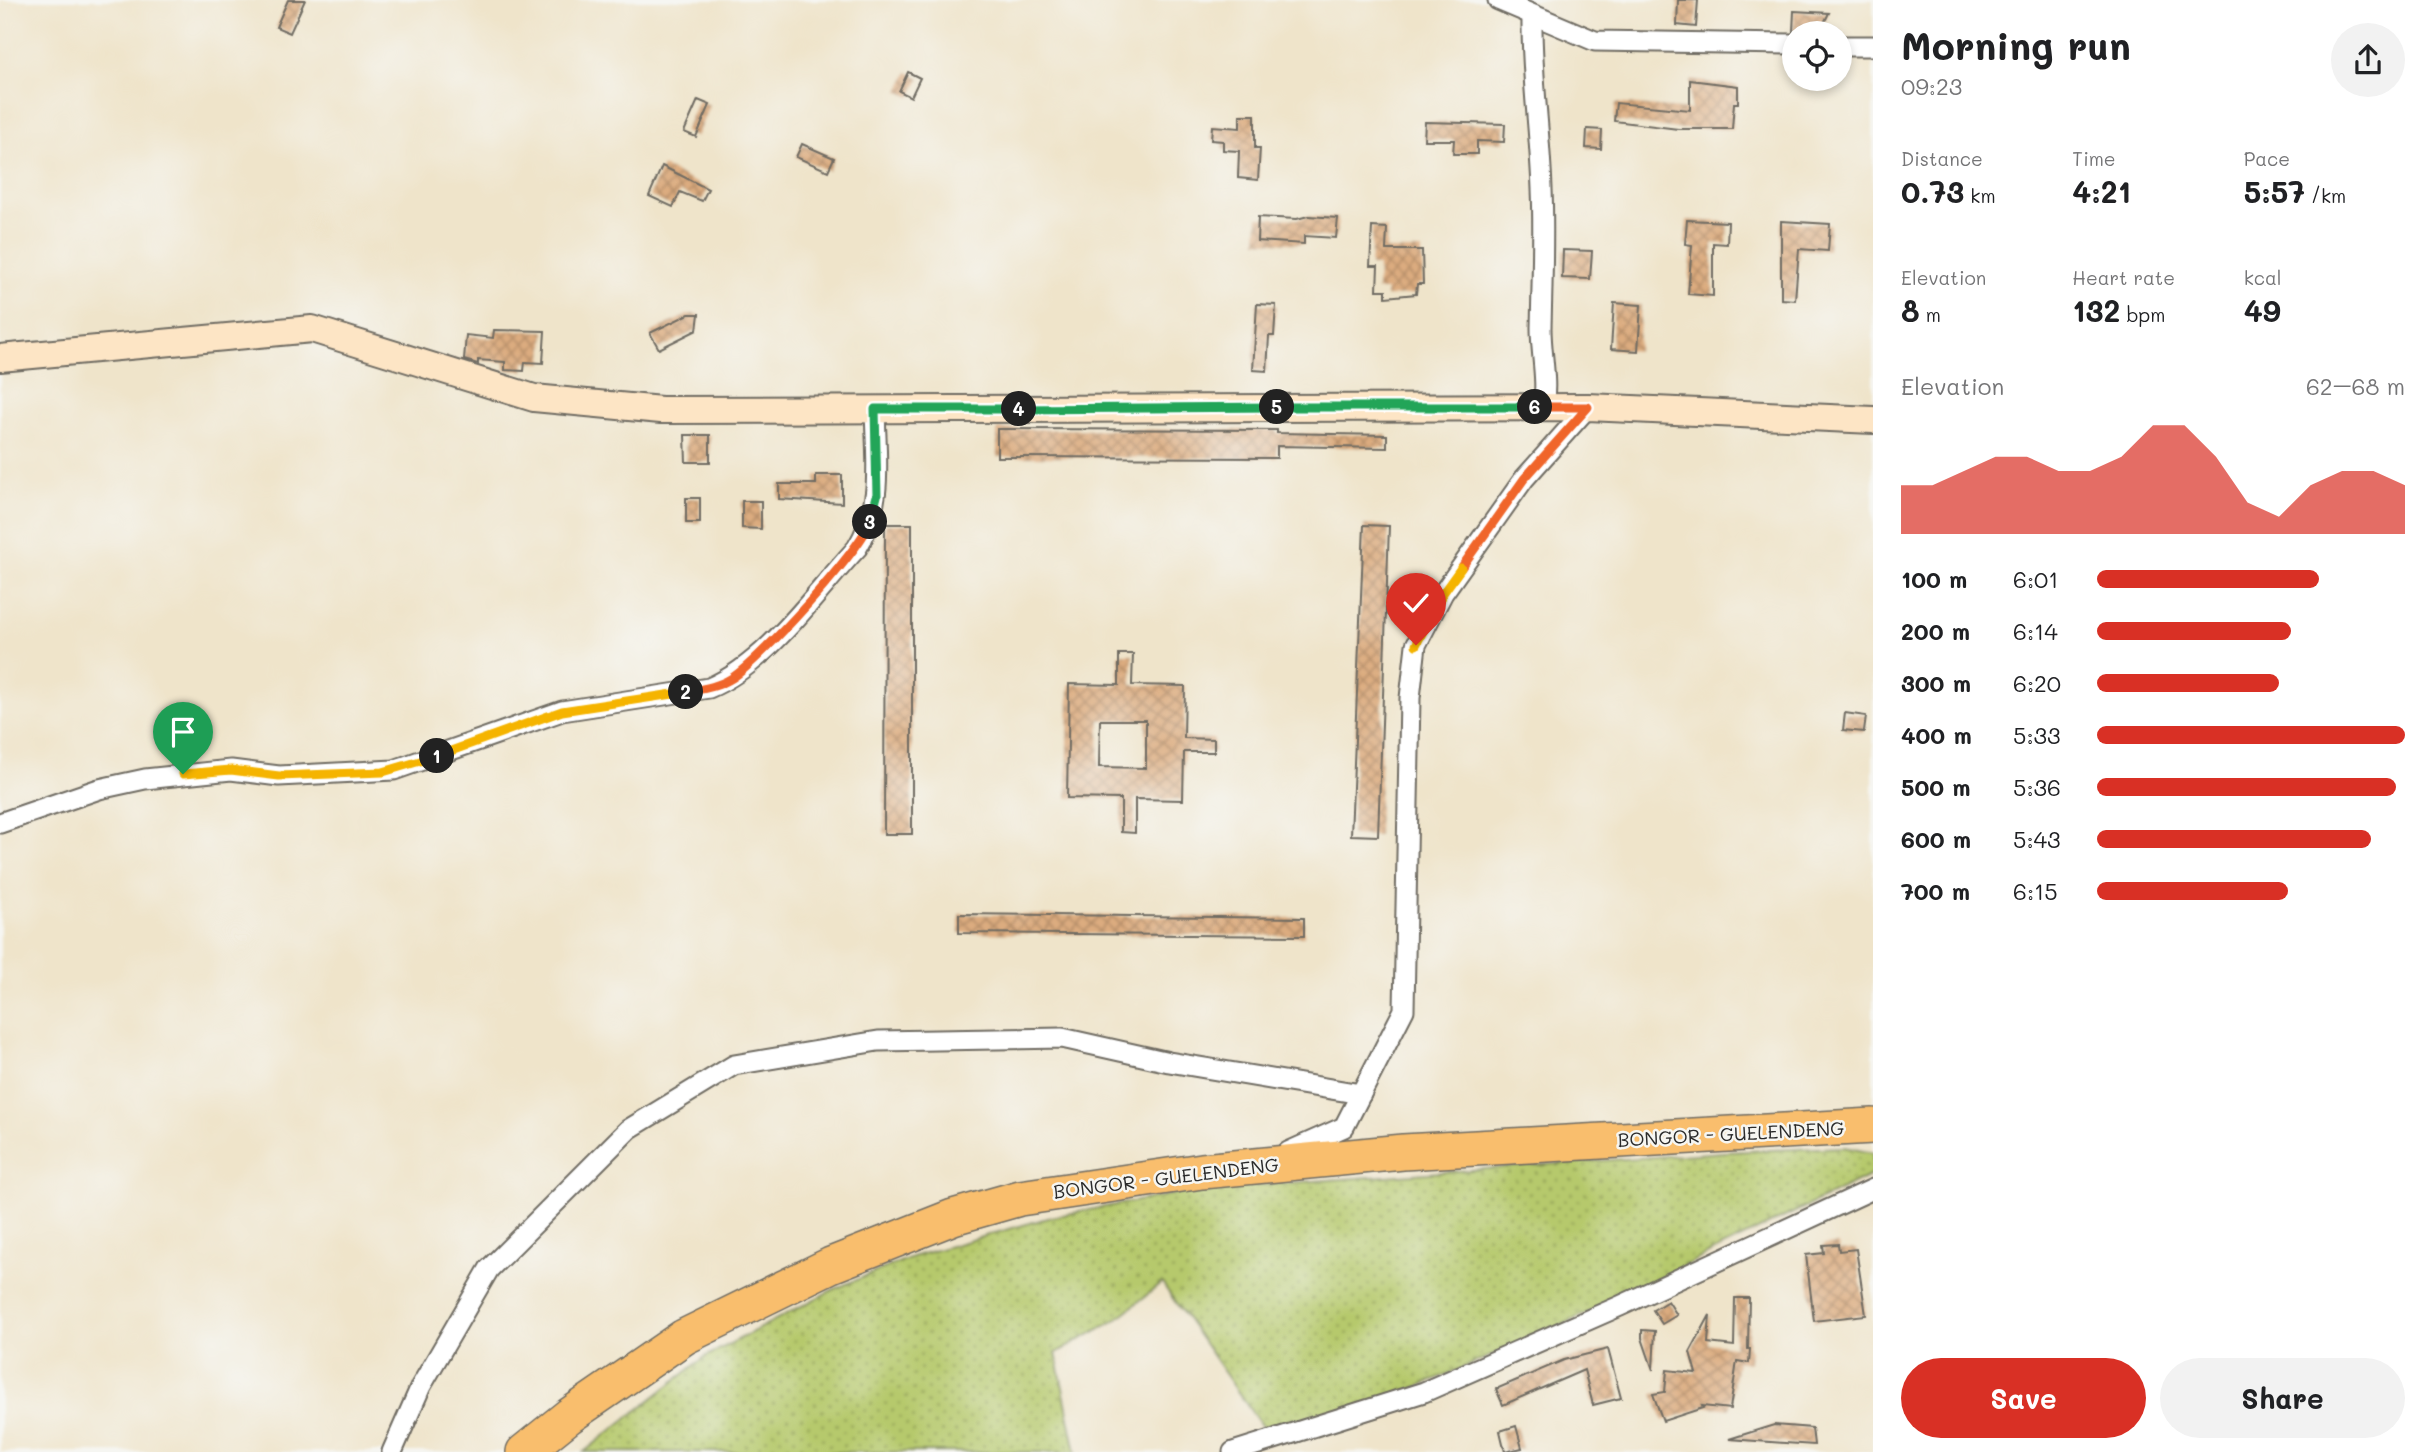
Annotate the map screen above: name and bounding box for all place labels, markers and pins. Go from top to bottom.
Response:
pin: 5 [1260,390,1294,424]
pin: 6 [1518,390,1552,424]
pin: 4 [1002,392,1036,426]
pin: 3 [852,504,888,540]
pin [1386,573,1446,645]
pin: 2 [668,674,704,710]
pin [153,702,213,774]
pin: 1 [420,738,454,774]

